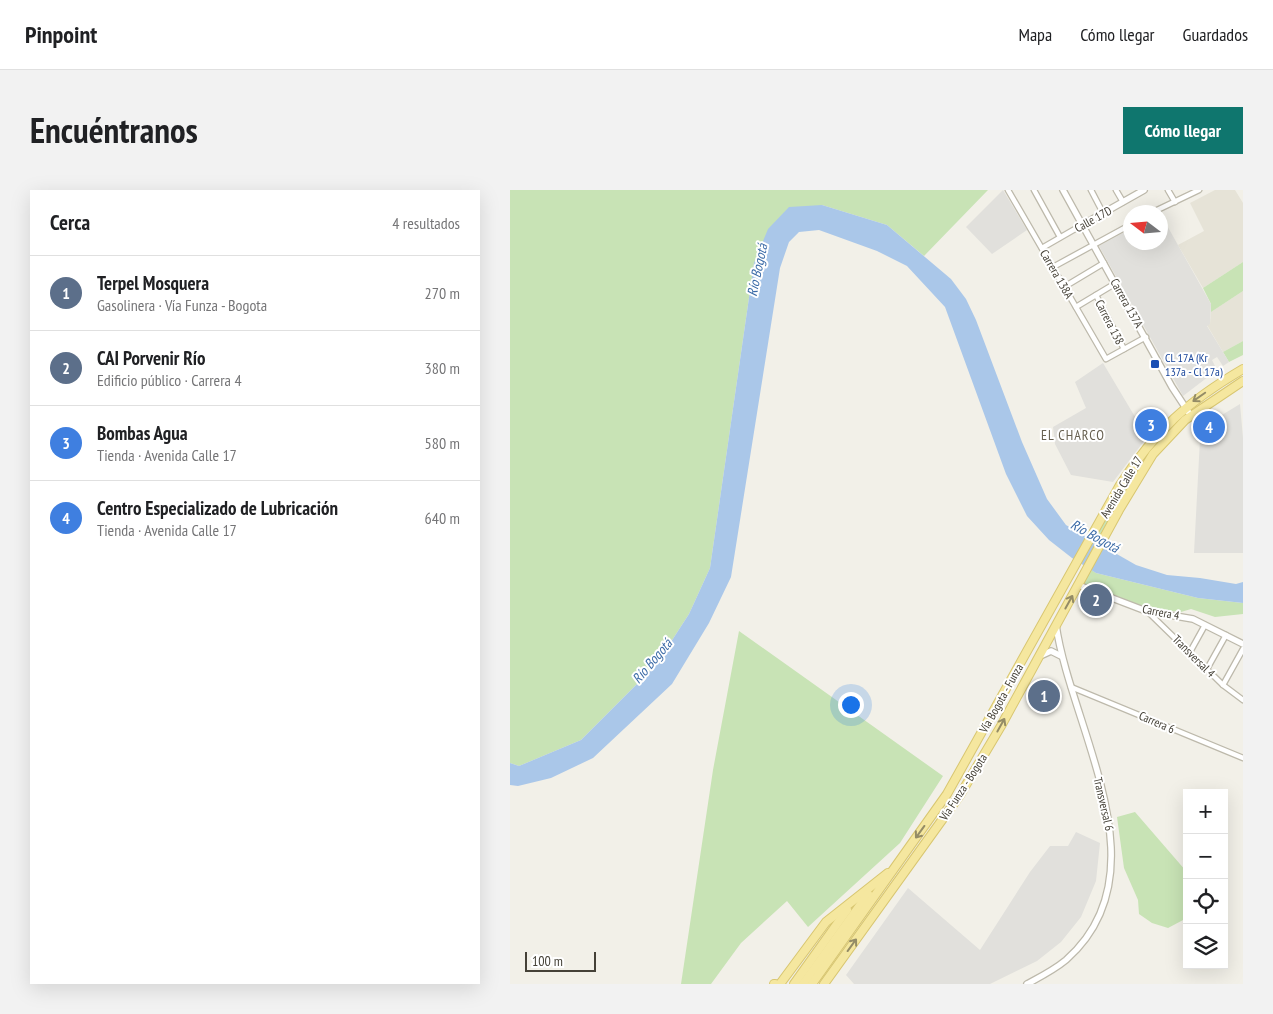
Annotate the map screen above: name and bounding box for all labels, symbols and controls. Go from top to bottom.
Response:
text: Pinpoint [25,19,97,50]
text: Mapa [1018,23,1052,46]
text: Cómo llegar [1080,23,1155,46]
text: Guardados [1183,23,1248,46]
text: Encuéntranos [30,107,198,153]
button: Cómo llegar [1123,107,1243,154]
street label: Calle 17D [1072,203,1114,235]
north arrow [1123,205,1168,250]
text: Cerca [50,209,90,236]
text: 4 resultados [392,213,460,233]
water label: Río Bogotá [743,241,772,298]
street label: Carrera 138A [1037,247,1077,301]
text: Terpel Mosquera [97,271,209,295]
street label: Carrera 137A [1107,276,1147,331]
text: 1 [62,283,70,303]
text: 270 m [425,283,460,303]
text: Gasolinera · Vía Funza - Bogota [97,295,267,315]
street label: Carrera 138 [1092,297,1128,347]
text: CAI Porvenir Río [97,346,206,370]
place label: CL 17A (Kr 137a - Cl 17a) [1165,350,1223,379]
text: 2 [62,358,70,378]
text: 380 m [425,358,460,378]
marker: CL 17A (Kr 137a - Cl 17a) [1149,358,1161,370]
text: Edificio público · Carrera 4 [97,370,242,390]
one-way arrow [1192,392,1206,402]
pin: 3 [1135,406,1167,444]
pin: 4 [1193,408,1225,446]
text: Bombas Agua [97,421,187,445]
district label: EL CHARCO [1041,426,1105,444]
text: 3 [62,433,70,453]
text: 580 m [425,433,460,453]
text: Tienda · Avenida Calle 17 [97,445,237,465]
street label: Avenida Calle 17 [1097,453,1145,521]
text: Centro Especializado de Lubricación [97,496,338,520]
text: 4 [62,508,70,528]
text: 640 m [425,508,460,528]
water label: Río Bogotá [1067,515,1124,557]
text: Tienda · Avenida Calle 17 [97,520,237,540]
pin: 2 [1080,581,1112,619]
one-way arrow [1064,595,1074,609]
street label: Carrera 4 [1141,601,1182,623]
street label: Transversal 4 [1170,632,1219,681]
water label: Río Bogotá [628,634,677,687]
street label: Vía Bogota - Funza [975,661,1026,736]
pin: 1 [1028,677,1060,715]
your location [838,692,864,718]
street label: Carrera 6 [1137,708,1177,736]
one-way arrow [997,719,1007,733]
street label: Vía Funza - Bogota [935,751,990,824]
street label: Transversal 6 [1091,776,1117,832]
map controls [1183,789,1228,969]
button: + [1183,789,1228,834]
one-way arrow [915,825,925,839]
button: − [1183,834,1228,879]
button: locate [1183,879,1228,924]
button: layers [1183,924,1228,969]
one-way arrow [847,938,857,952]
scale bar [525,949,596,972]
text: 100 m [532,952,563,970]

